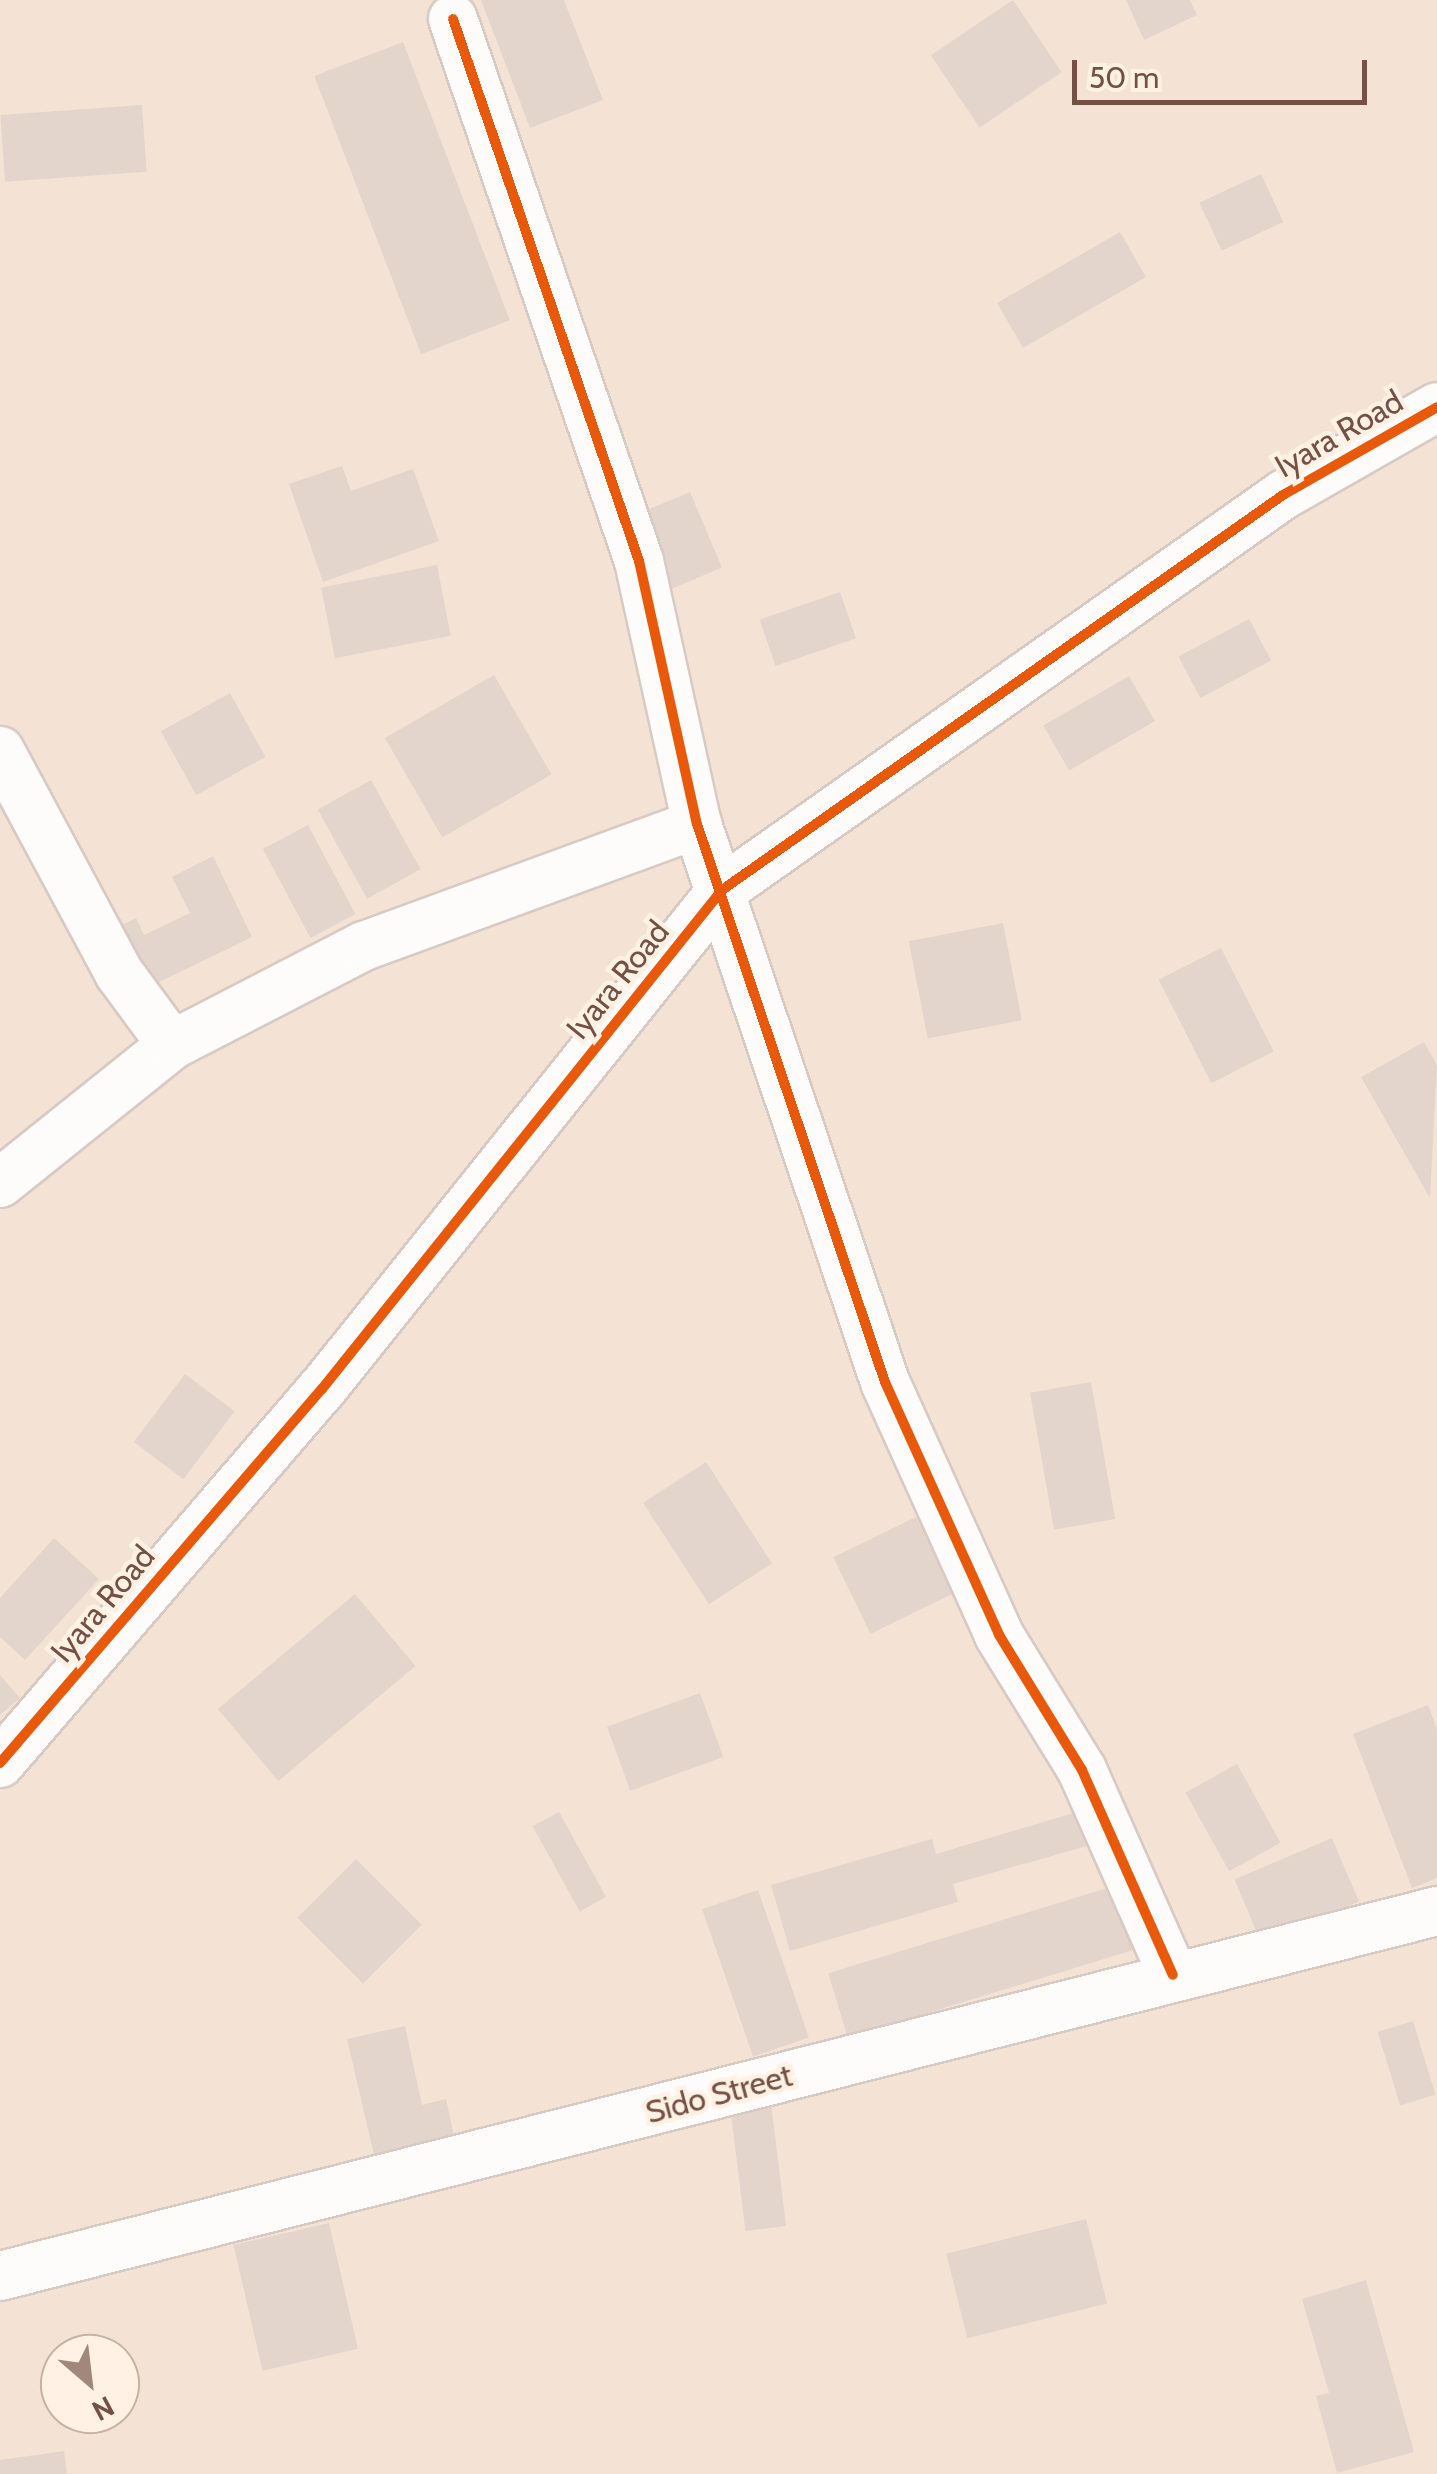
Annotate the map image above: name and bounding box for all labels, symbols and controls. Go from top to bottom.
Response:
scale bar [1077,40,1372,102]
text: 50 m [1089,59,1159,96]
street label: Iyara Road [1268,382,1410,486]
street label: Iyara Road [559,913,677,1047]
street label: Iyara Road [43,1538,163,1670]
street label: Sido Street [642,2056,796,2132]
north arrow [40,2334,140,2434]
text: N [86,2389,120,2428]

